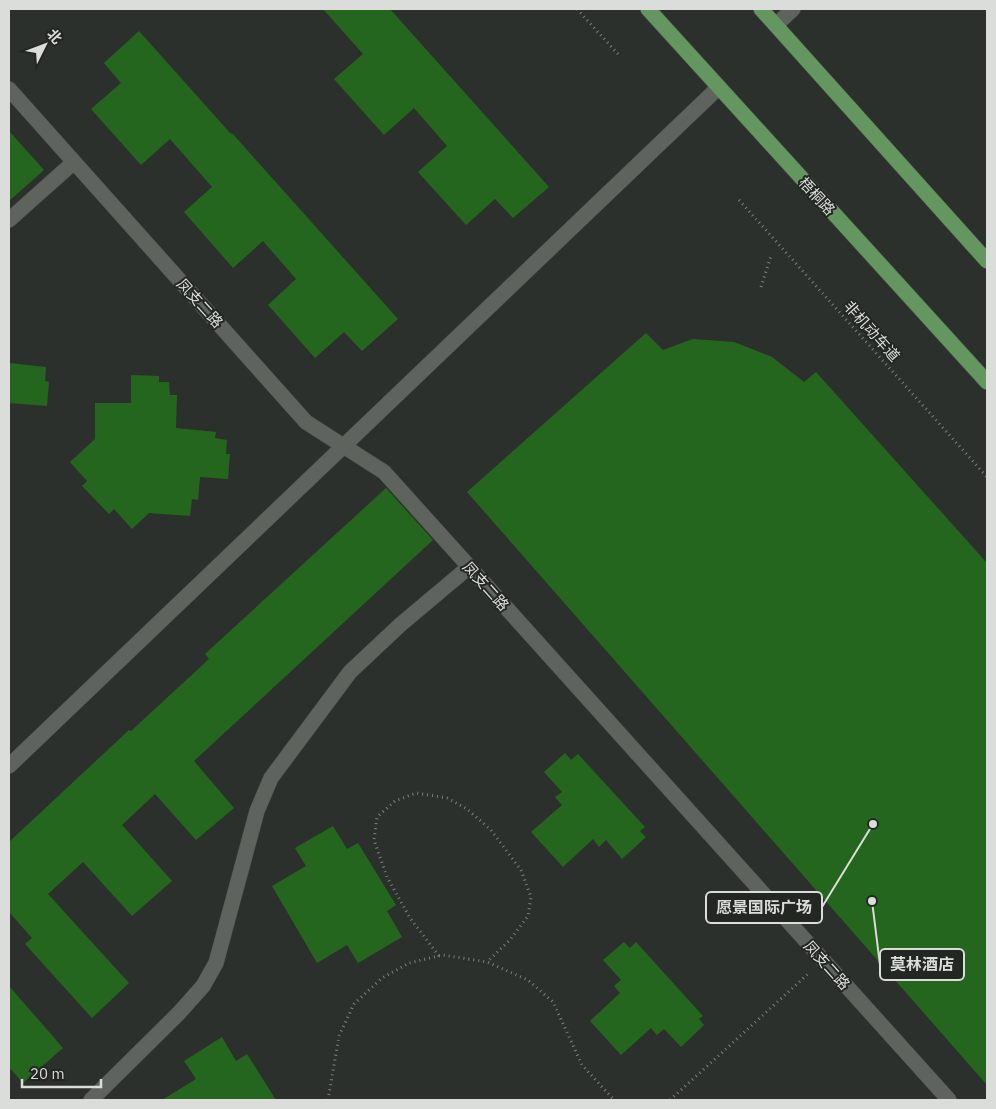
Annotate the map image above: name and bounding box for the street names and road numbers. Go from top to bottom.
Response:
street label: 梧桐路 [795,173,839,219]
street label: 凤支二路 [173,274,227,332]
street label: 非机动车道 [840,297,904,365]
street label: 凤支二路 [459,557,513,615]
street label: 凤支二路 [800,936,854,994]

